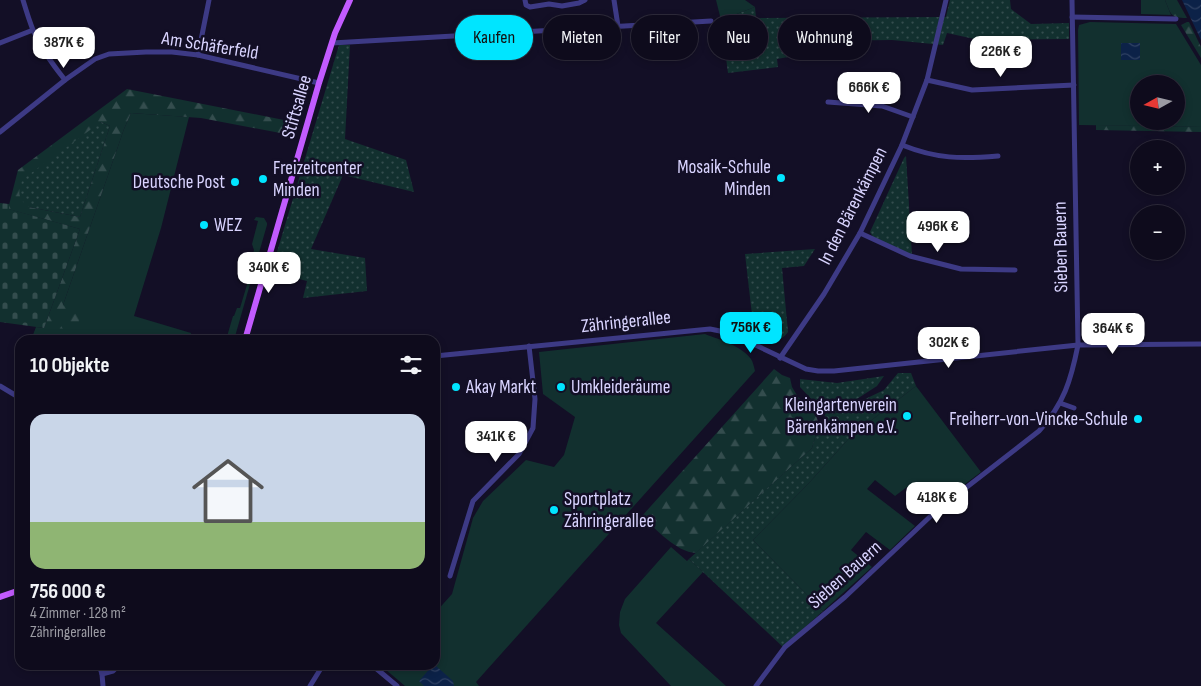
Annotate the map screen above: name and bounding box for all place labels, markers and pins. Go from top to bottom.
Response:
pin: 387K € [23,27,105,69]
pin: 226K € [960,36,1042,78]
pin: 666K € [828,72,910,114]
place label: Mosaik-Schule Minden [677,156,771,201]
place label: Freizeitcenter Minden [273,157,363,202]
place label: Deutsche Post [133,171,225,194]
marker: Mosaik-Schule Minden [775,172,787,184]
marker: Freizeitcenter Minden [257,173,269,185]
marker: Deutsche Post [229,176,241,188]
pin: 496K € [897,210,979,253]
place label: WEZ [214,214,242,237]
marker: WEZ [198,219,210,231]
pin: 340K € [228,252,310,294]
pin: 756K € [710,312,792,354]
pin: 364K € [1072,312,1154,355]
pin: 302K € [908,326,990,369]
place label: Akay Markt [465,376,537,399]
place label: Umkleideräume [571,376,670,399]
marker: Akay Markt [450,381,462,393]
marker: Umkleideräume [555,381,567,393]
place label: Kleingartenverein Bärenkämpen e.V. [785,394,897,439]
place label: Freiherr-von-Vincke-Schule [949,408,1128,431]
marker: Kleingartenverein Bärenkämpen e.V. [901,410,913,422]
marker: Freiherr-von-Vincke-Schule [1132,413,1144,425]
pin: 341K € [455,420,537,463]
pin: 418K € [896,482,978,524]
place label: Sportplatz Zähringerallee [564,488,654,533]
marker: Sportplatz Zähringerallee [548,504,560,516]

